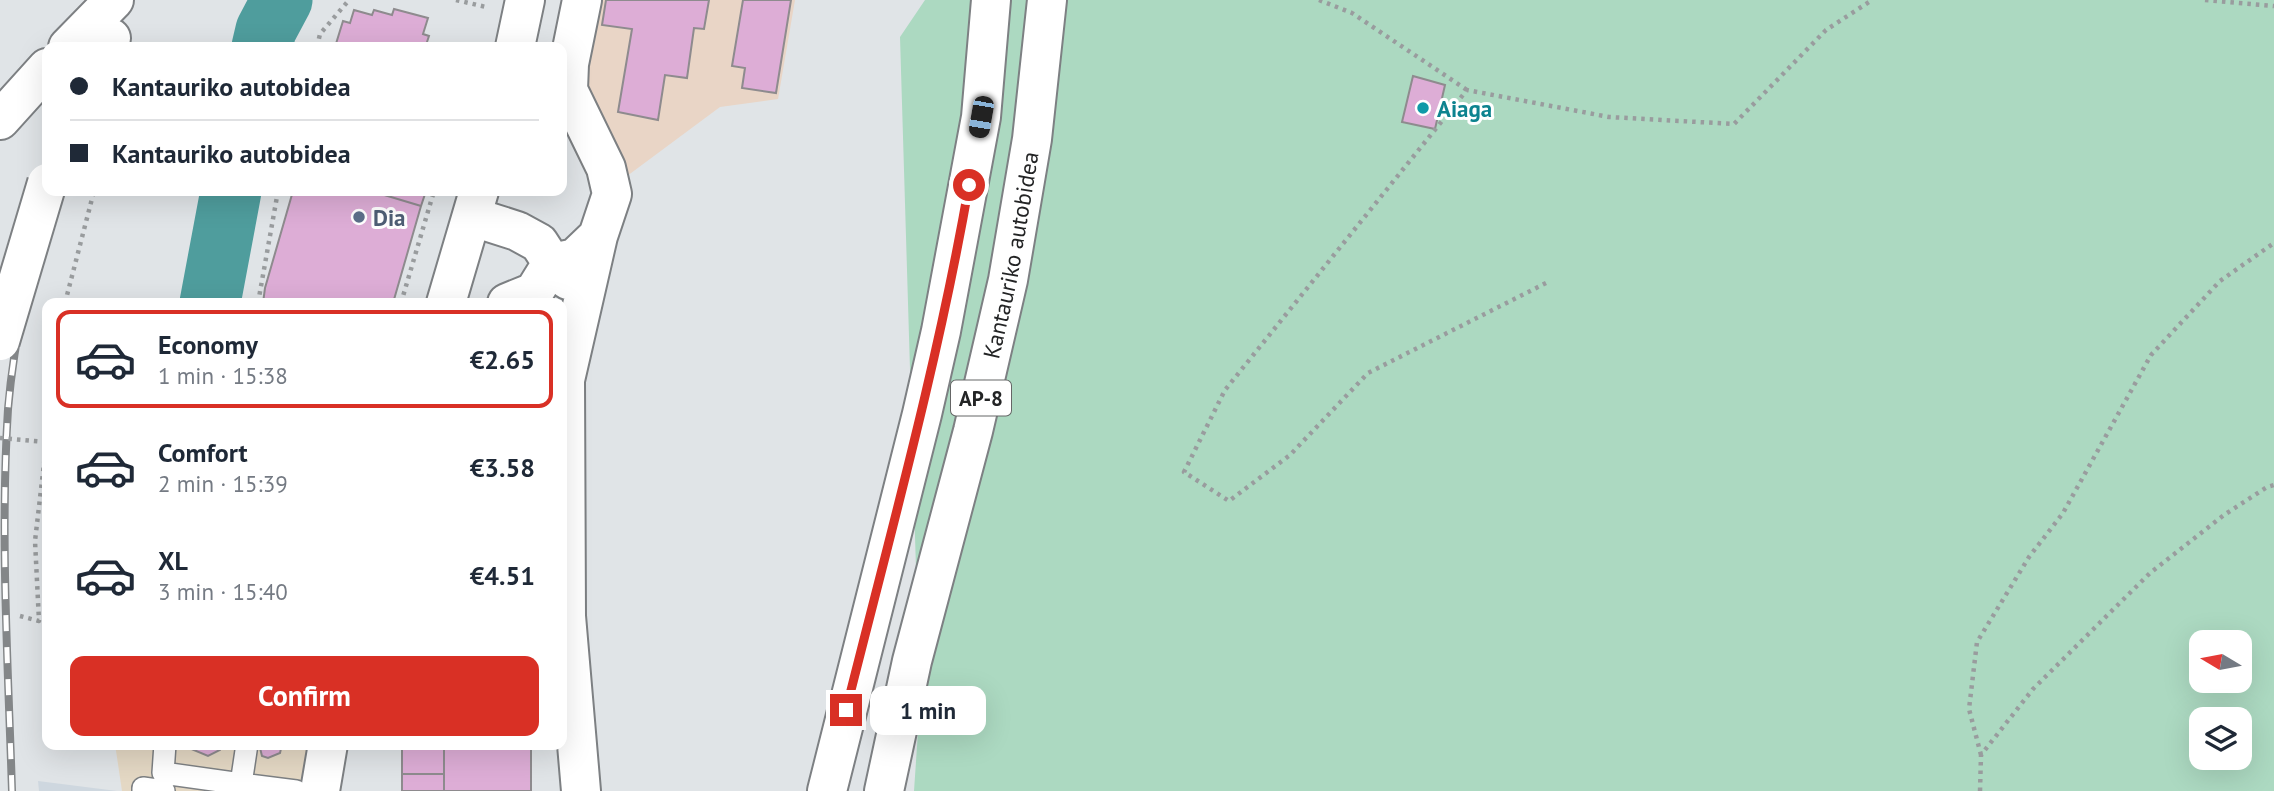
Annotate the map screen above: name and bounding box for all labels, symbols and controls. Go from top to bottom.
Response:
text: Kantauriko autobidea [112,70,351,103]
car [968,94,995,140]
place label: Aiaga [1437,94,1492,123]
marker: Aiaga [1415,100,1431,116]
text: Kantauriko autobidea [112,137,351,170]
street label: Kantauriko autobidea [976,149,1044,361]
route start [953,169,985,201]
place label: Dia [373,203,405,232]
marker: Dia [351,209,367,225]
icon: car [74,328,137,391]
text: Economy [158,328,258,361]
text: €2.65 [470,343,535,376]
text: 1 min · 15:38 [158,361,288,390]
road number: AP-8 [951,380,1011,416]
icon: car [74,436,137,499]
text: Comfort [158,436,248,469]
text: €3.58 [470,451,535,484]
text: 2 min · 15:39 [158,469,288,498]
icon: car [74,544,137,607]
text: XL [158,544,188,577]
text: €4.51 [470,559,535,592]
text: 3 min · 15:40 [158,577,288,606]
north arrow [2189,630,2252,693]
map controls [2189,630,2252,770]
button: Confirm [70,656,539,736]
callout: 1 min [870,686,986,734]
route end [830,694,862,726]
text: 1 min [900,696,956,725]
button: layers [2189,707,2252,770]

